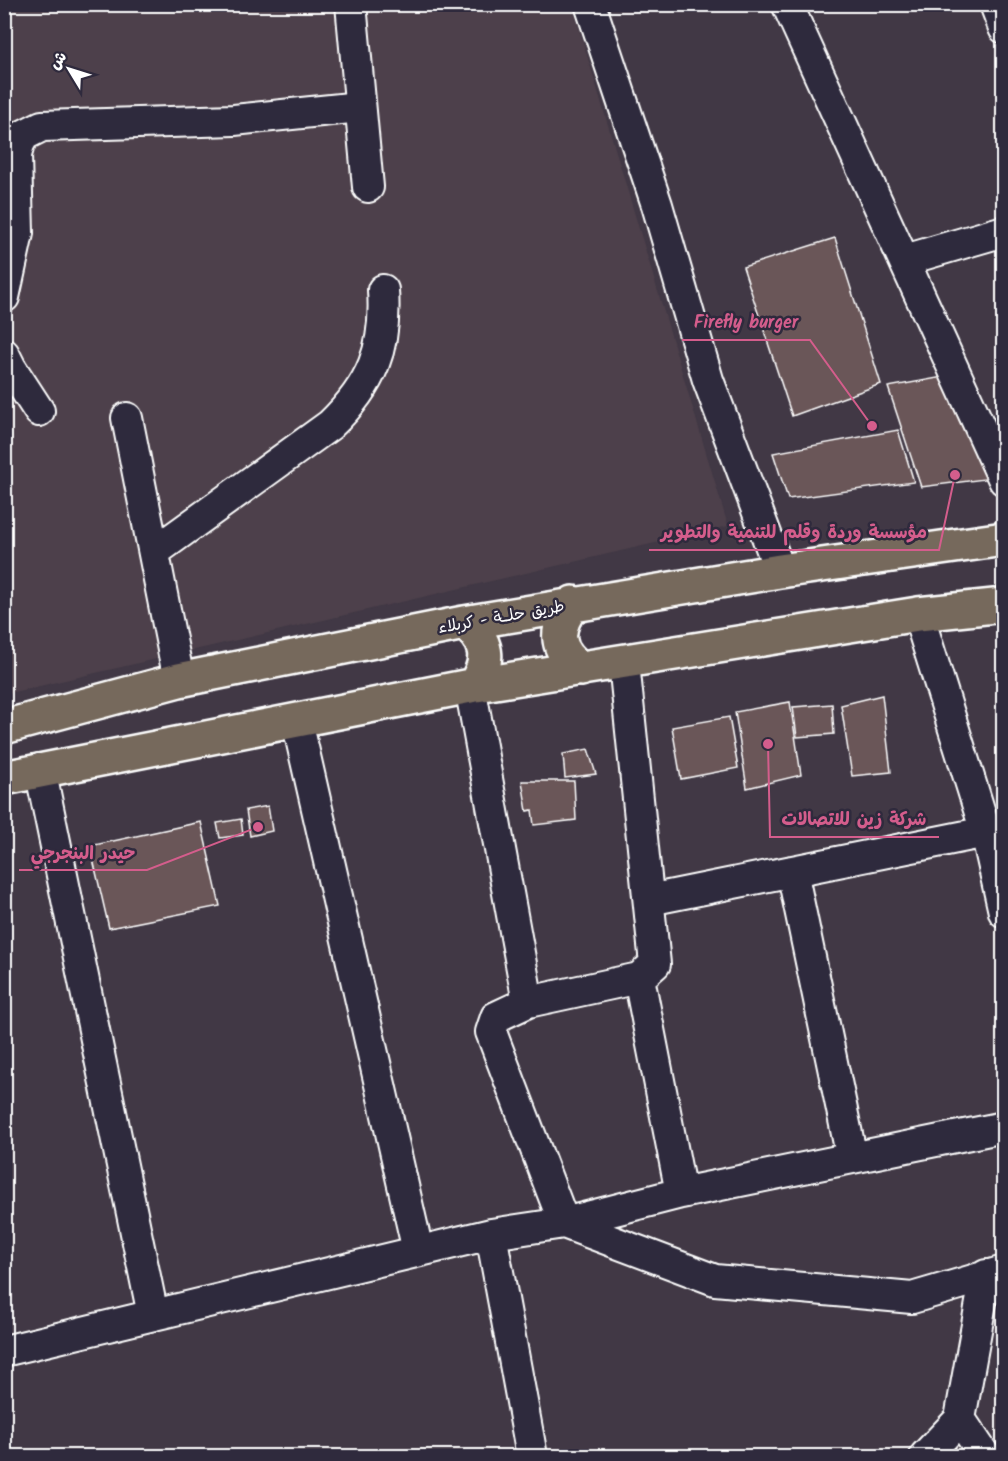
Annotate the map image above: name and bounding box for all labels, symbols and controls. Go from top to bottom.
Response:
north arrow [39,39,99,99]
text: ش [43,46,74,75]
callout: Firefly burger [682,304,810,340]
text: Firefly burger [694,309,800,338]
callout: مؤسسة وردة وقلم للتنمية والتطوير [649,514,939,550]
text: مؤسسة وردة وقلم للتنمية والتطوير [659,519,927,548]
street label: طريق حلــة - كربلاء [436,594,566,641]
callout: شركة زين للاتصالات [770,801,939,837]
text: شركة زين للاتصالات [782,806,926,835]
callout: حيدر البنجرجي [19,834,147,870]
text: حيدر البنجرجي [31,840,135,869]

